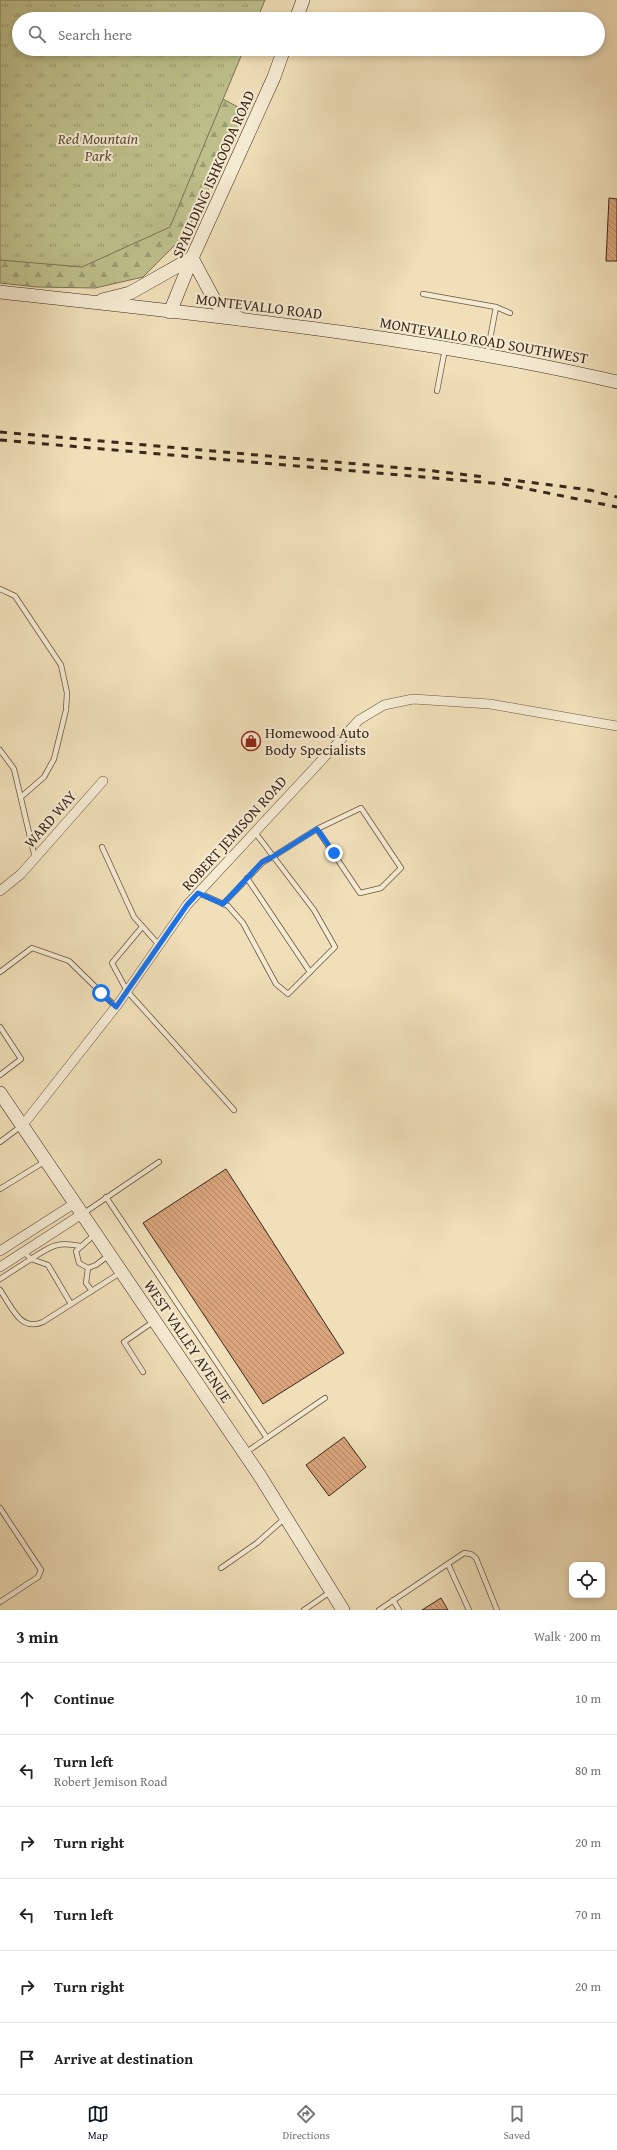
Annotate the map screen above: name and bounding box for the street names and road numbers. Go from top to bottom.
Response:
street label: SPAULDING ISHKOODA ROAD [167,87,259,261]
street label: MONTEVALLO ROAD [195,288,323,324]
street label: MONTEVALLO ROAD SOUTHWEST [378,311,590,369]
street label: ROBERT JEMISON ROAD [177,771,291,895]
street label: WARD WAY [19,786,81,852]
street label: WEST VALLEY AVENUE [139,1275,237,1407]

